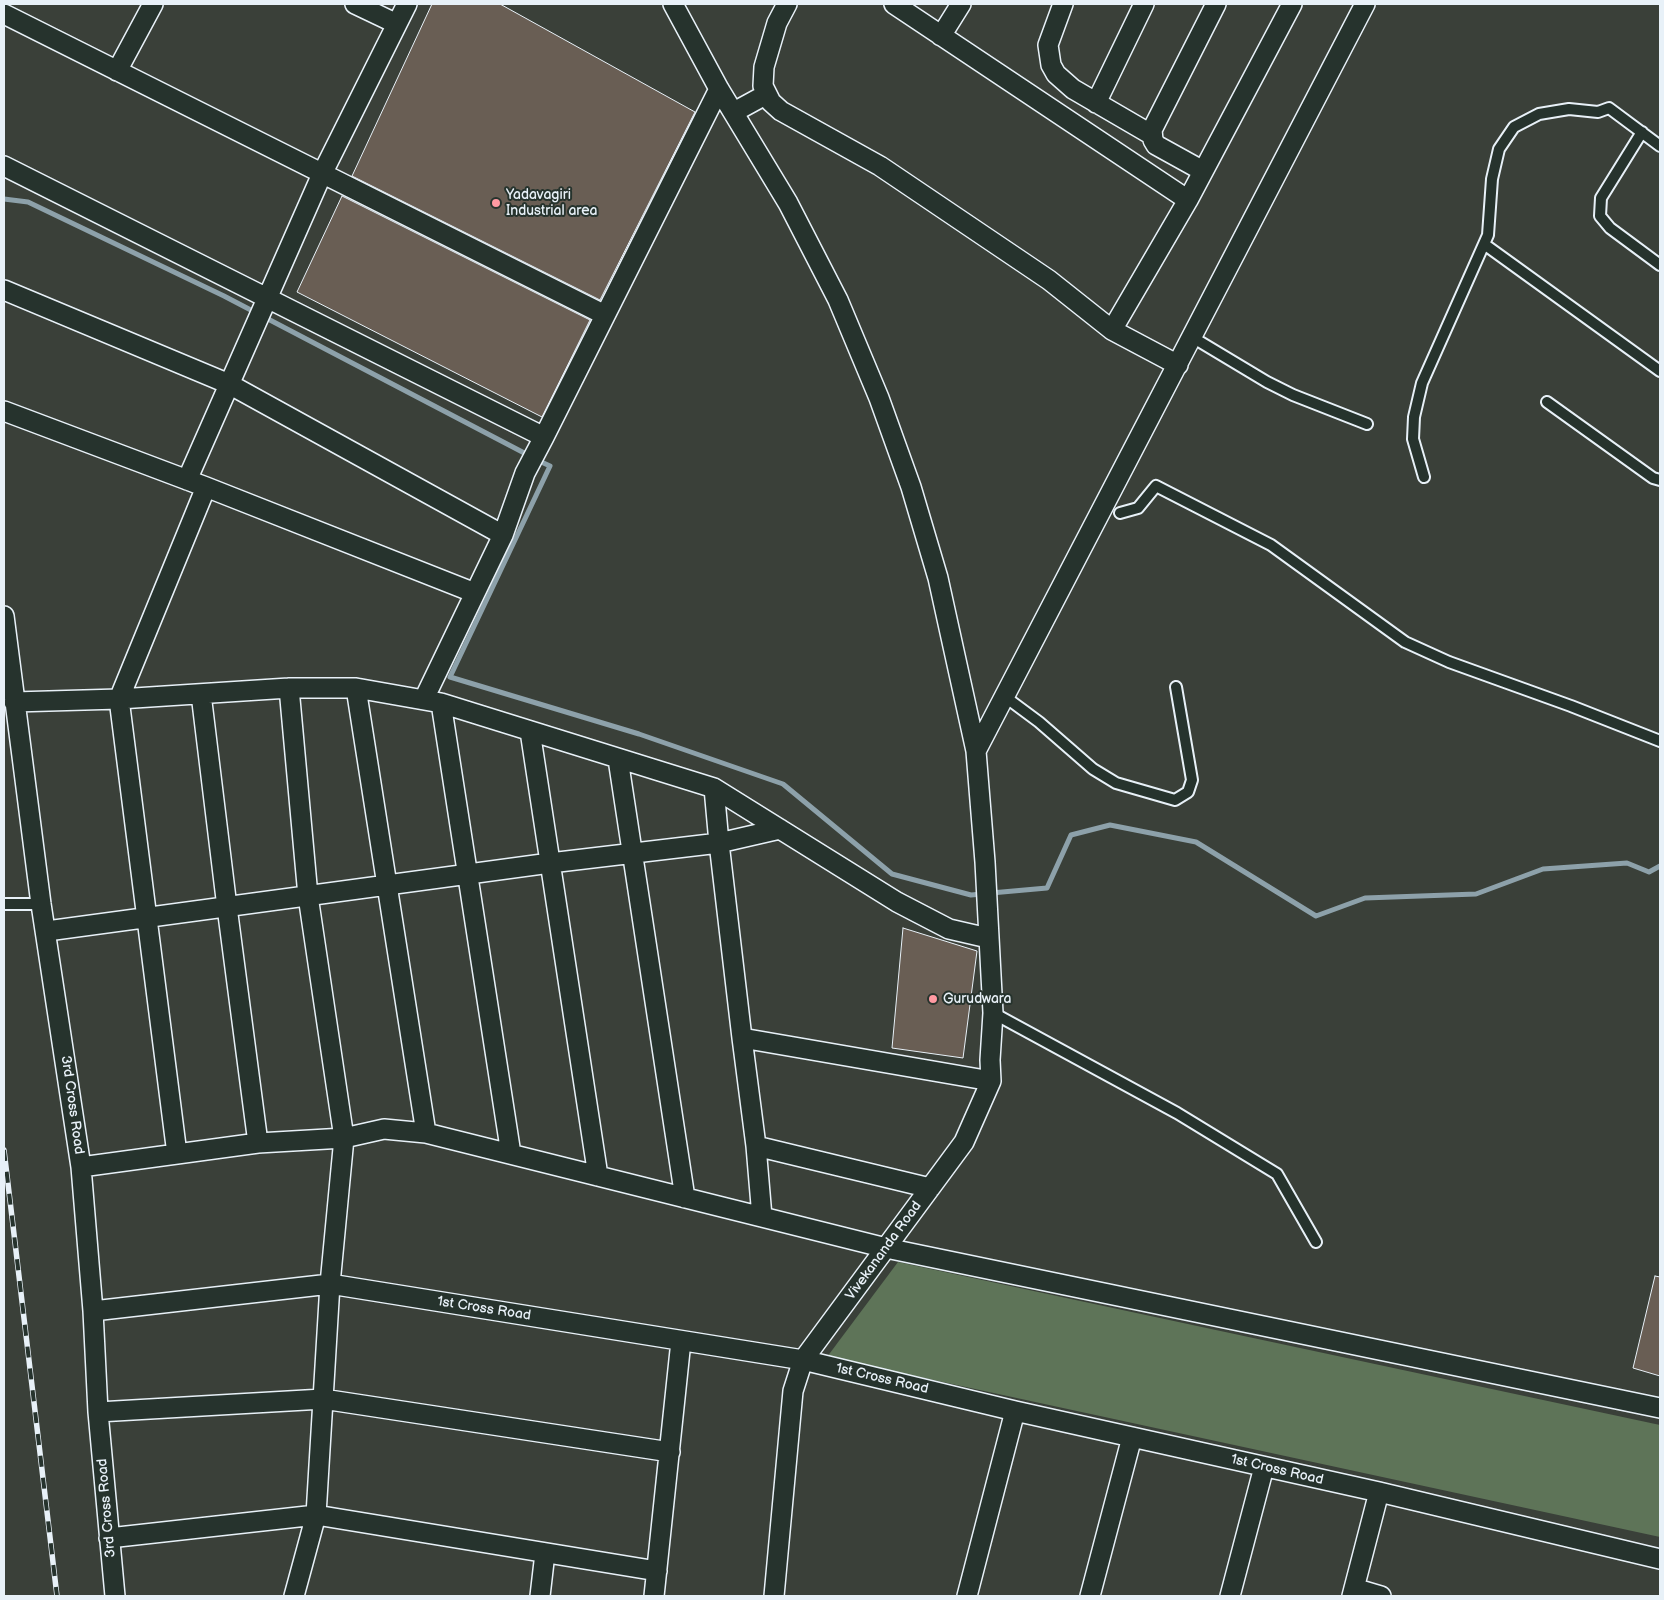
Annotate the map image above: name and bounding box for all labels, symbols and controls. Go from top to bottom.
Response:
place label: Yadavagiri Industrial area [506,187,597,220]
marker: Yadavagiri Industrial area [490,197,502,209]
place label: Gurudwara [943,991,1012,1007]
marker: Gurudwara [927,993,939,1005]
street label: 3rd Cross Road [57,1055,87,1155]
street label: Vivekananda Road [842,1198,926,1304]
street label: 1st Cross Road [436,1293,532,1325]
street label: 1st Cross Road [834,1360,930,1398]
street label: 1st Cross Road [1229,1451,1325,1489]
street label: 3rd Cross Road [94,1458,120,1558]

